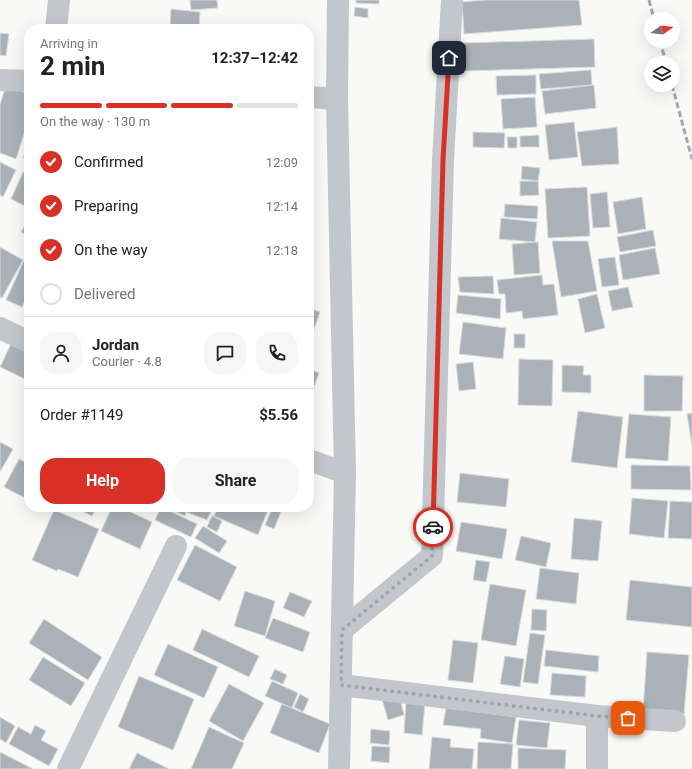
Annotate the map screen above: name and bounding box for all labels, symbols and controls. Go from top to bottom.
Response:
north arrow [644,12,680,48]
map controls [644,12,680,92]
text: Arriving in [40,36,98,51]
pin [432,41,466,75]
icon: home [438,47,460,69]
text: 12:37–12:42 [211,49,298,67]
text: 2 min [40,51,105,81]
button: layers [644,56,680,92]
text: On the way · 130 m [40,114,150,129]
icon: check [40,151,62,173]
text: Confirmed [74,153,144,171]
text: 12:09 [266,155,298,170]
icon: check [40,195,62,217]
text: Preparing [74,197,138,215]
text: 12:14 [266,199,298,214]
icon: check [40,239,62,261]
text: On the way [74,241,148,259]
text: 12:18 [266,243,298,258]
text: Delivered [74,285,136,303]
button: person [40,332,82,374]
button: chat [204,332,246,374]
button: phone [256,332,298,374]
text: Jordan [92,336,139,354]
text: Courier · 4.8 [92,354,162,369]
text: Order #1149 [40,406,123,424]
text: $5.56 [259,406,298,424]
button: Help [40,458,165,504]
button: Share [173,458,298,504]
courier [413,507,453,547]
icon: car [422,516,444,538]
pin [611,701,645,735]
icon: bag [617,707,639,729]

